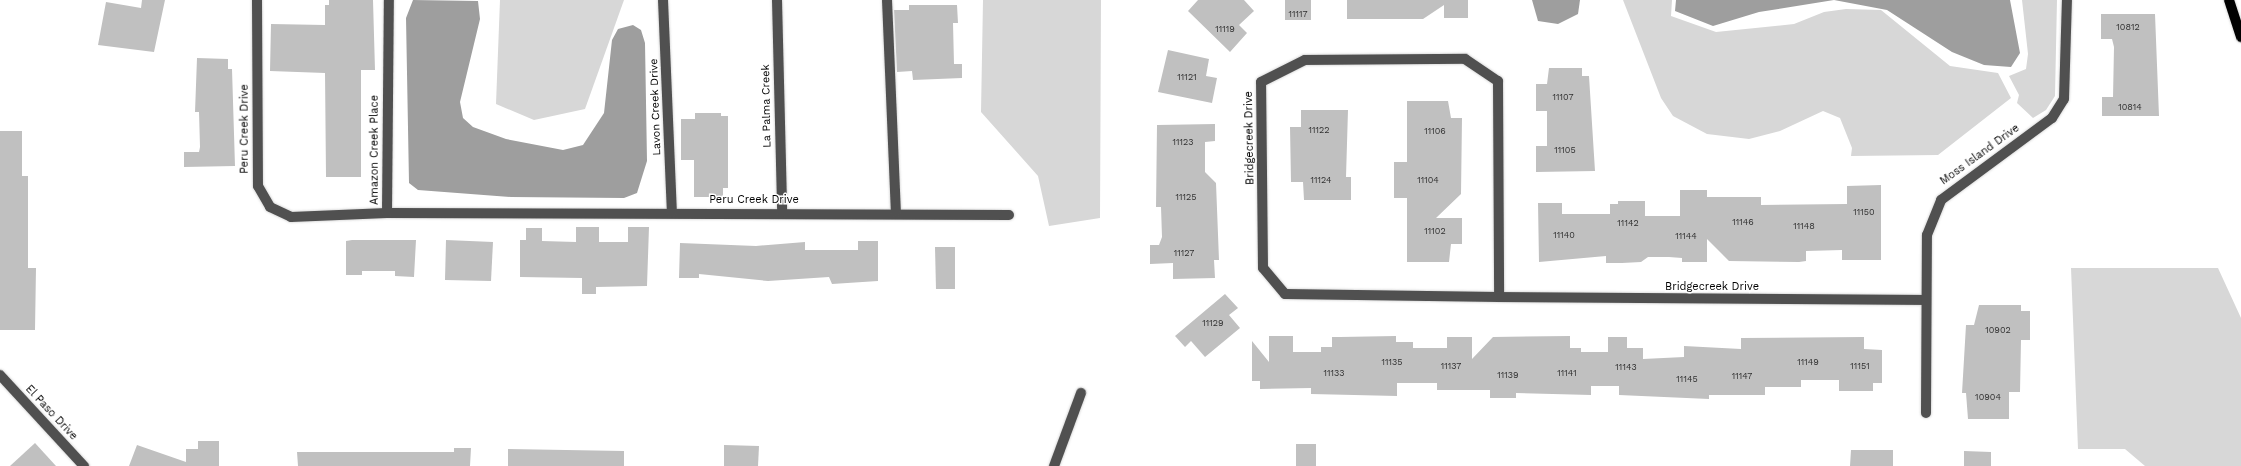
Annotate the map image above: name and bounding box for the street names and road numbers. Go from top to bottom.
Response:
street label: Lavon Creek Drive [648,58,664,156]
street label: La Palma Creek [760,64,774,148]
street label: Peru Creek Drive [238,84,252,174]
street label: Bridgecreek Drive [1243,91,1257,185]
street label: Amazon Creek Place [368,95,382,205]
street label: Moss Island Drive [1938,122,2022,188]
street label: Peru Creek Drive [709,193,799,207]
street label: Bridgecreek Drive [1665,280,1759,294]
street label: El Paso Drive [22,383,80,443]

